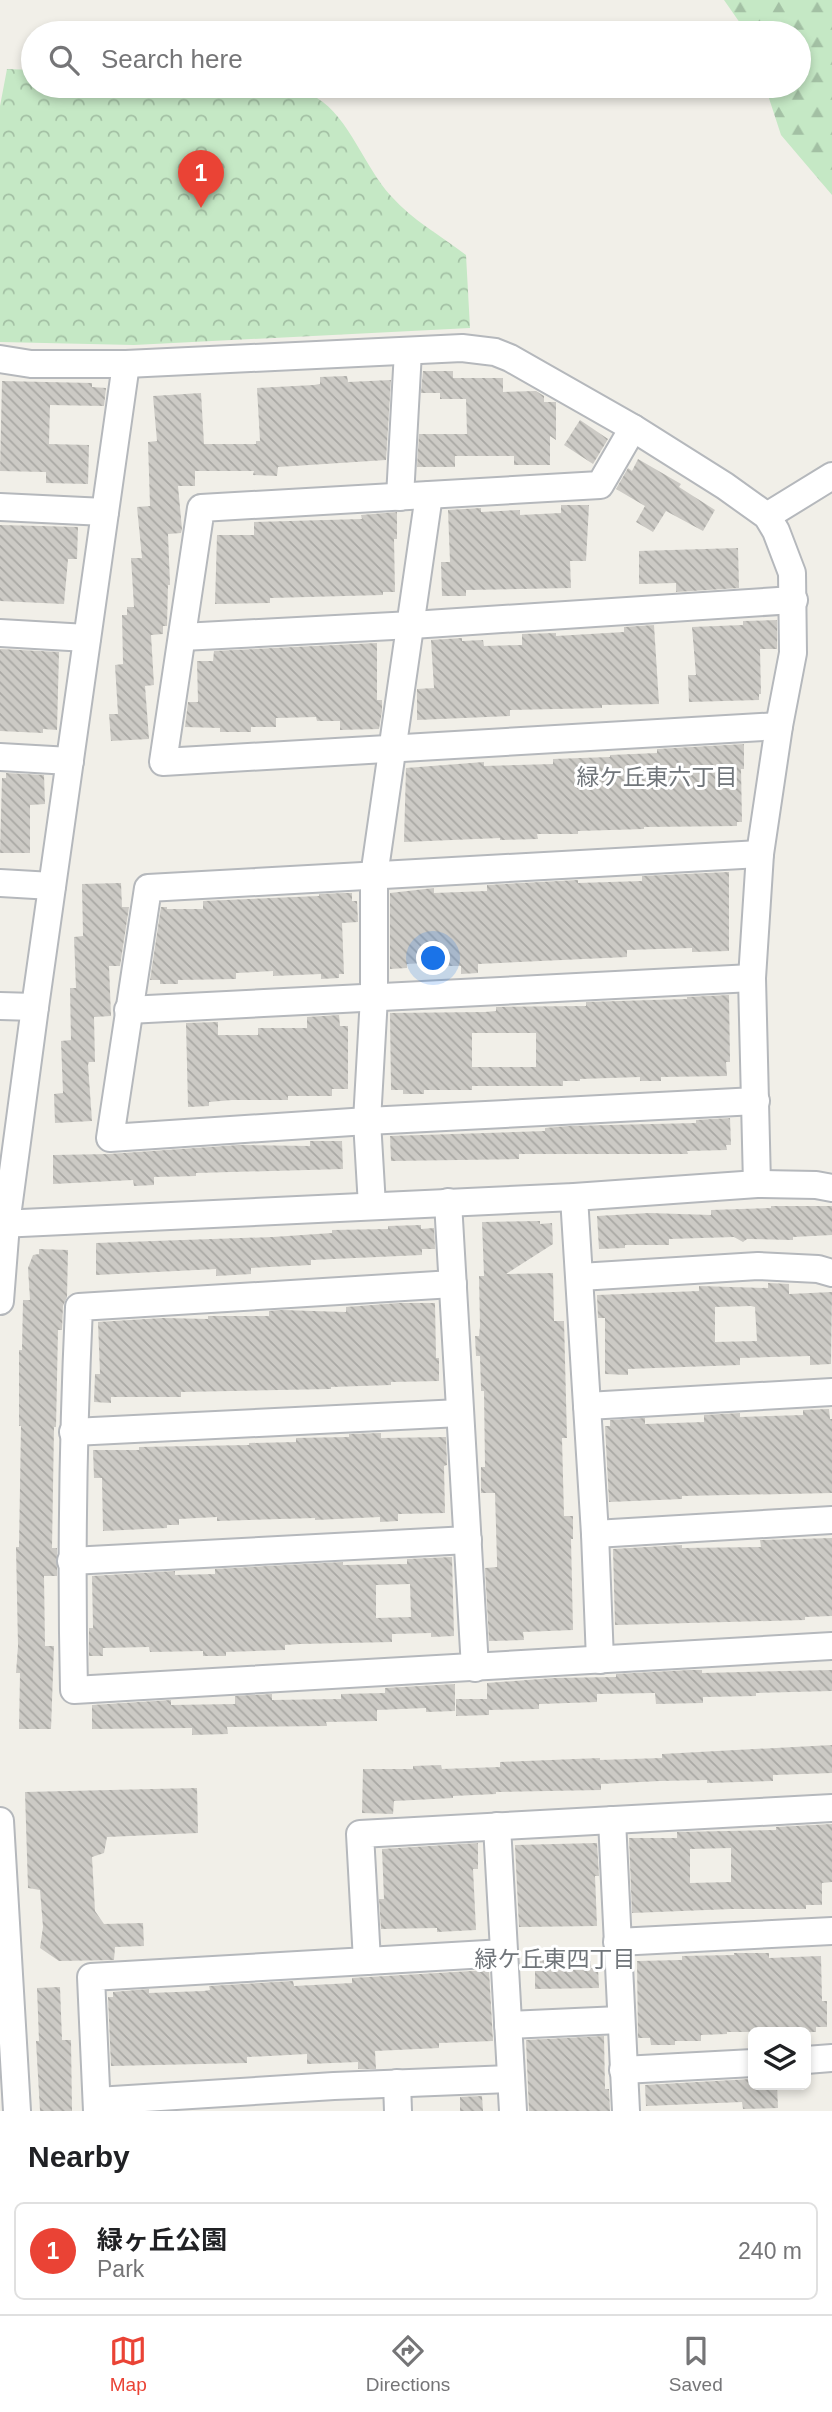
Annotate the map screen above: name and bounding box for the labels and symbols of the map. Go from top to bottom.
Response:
pin: 1 [178,150,224,208]
district label: 緑ケ丘東六丁目 [577,764,738,790]
your location [416,941,450,975]
district label: 緑ケ丘東四丁目 [475,1946,636,1972]

